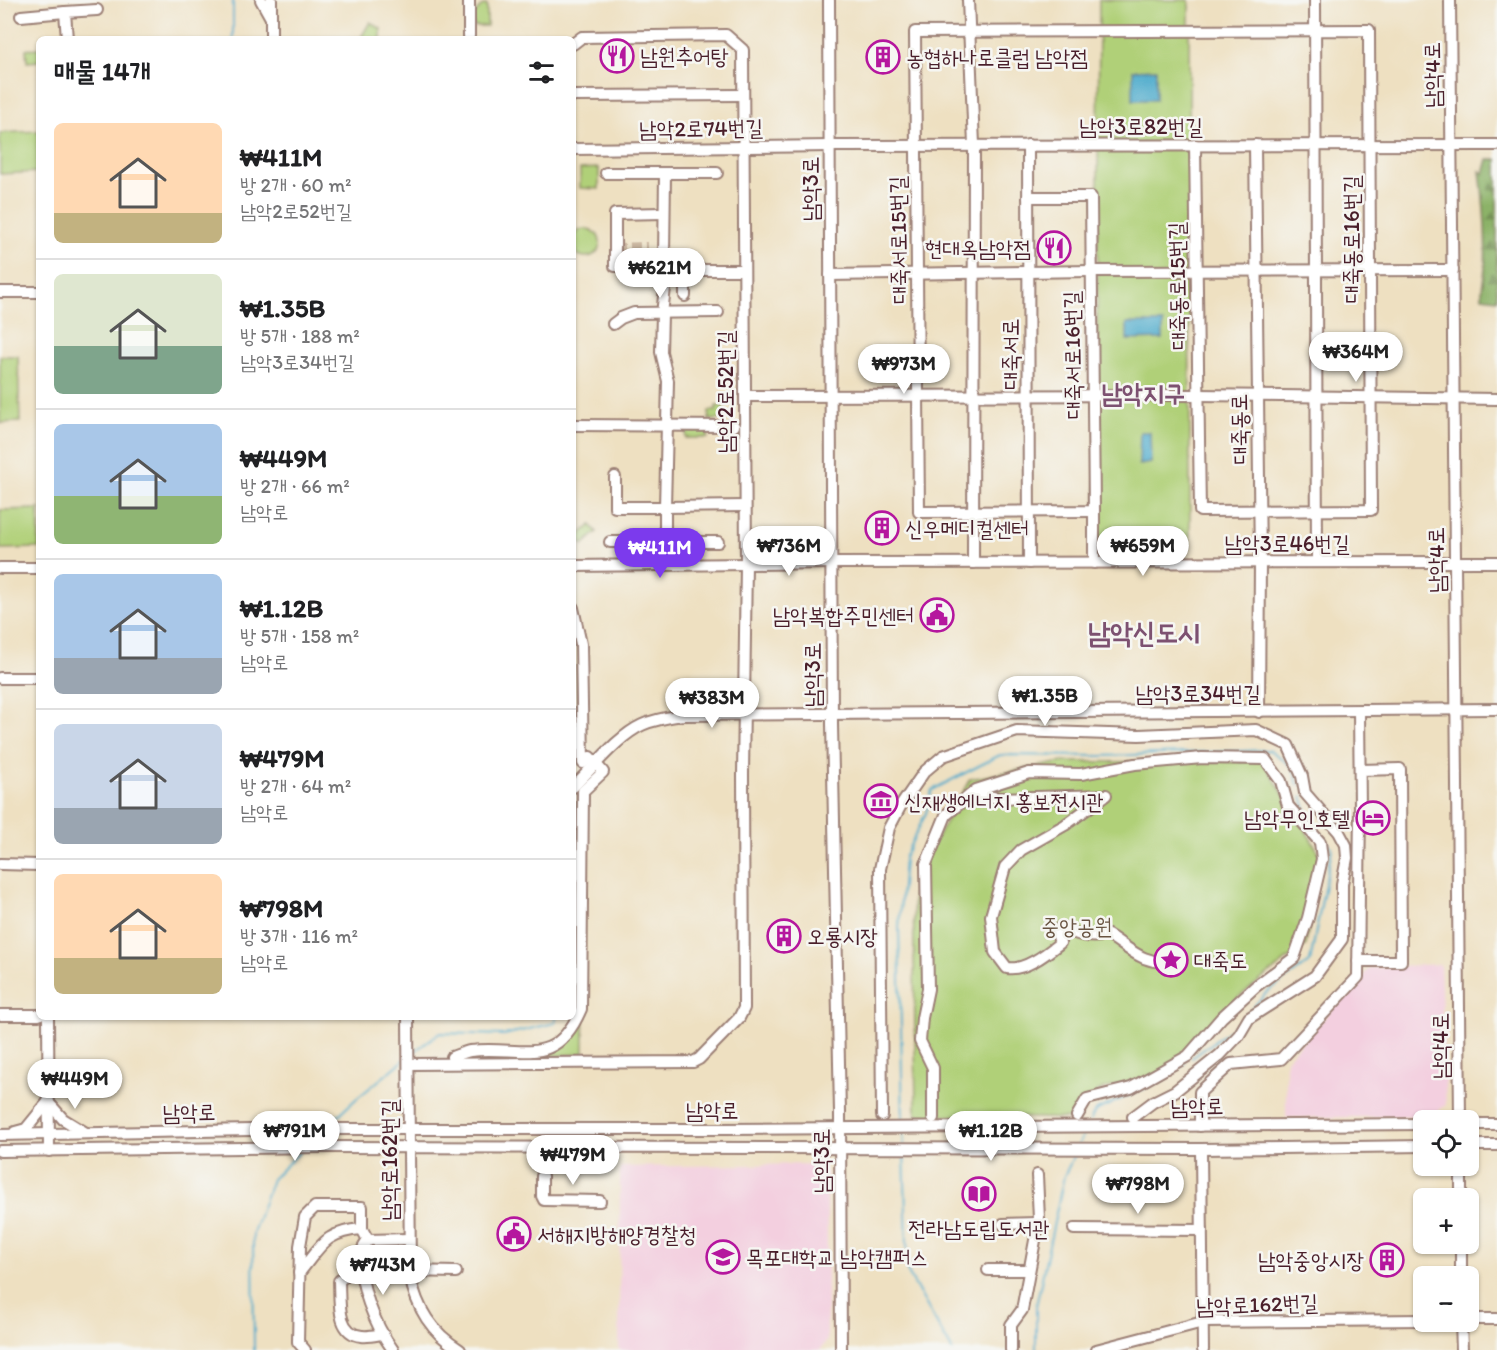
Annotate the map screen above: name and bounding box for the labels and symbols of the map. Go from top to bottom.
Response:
restaurant icon: 남원추어탕 [599,38,635,74]
building icon: 농협하나로클럽 남악점 [865,39,901,75]
street label: 남악4로 [1418,42,1447,108]
place label: 남원추어탕 [640,43,729,70]
place label: 농협하나로클럽 남악점 [906,44,1088,71]
street label: 남악3로82번길 [1079,113,1203,140]
street label: 남악2로74번길 [639,114,764,143]
street label: 남악3로 [797,156,824,222]
street label: 대죽서로15번길 [884,175,913,304]
street label: 대죽동로16번길 [1338,175,1365,303]
street label: 대죽동로15번길 [1163,221,1192,350]
restaurant icon: 현대옥남악점 [1036,230,1072,266]
place label: 현대옥남악점 [925,235,1031,262]
pin: ₩621M [618,248,702,299]
street label: 대죽서로16번길 [1058,290,1087,419]
street label: 대죽서로 [997,319,1024,389]
street label: 남악2로52번길 [712,330,739,454]
pin: ₩364M [1314,332,1398,383]
pin: ₩973M [862,344,946,395]
district label: 남악지구 [1101,377,1185,409]
street label: 대죽동로 [1225,393,1254,465]
building icon: 신우메디컬센터 [864,510,900,546]
place label: 신우메디컬센터 [905,515,1029,542]
pin: ₩736M [747,526,831,577]
pin: ₩659M [1101,526,1185,577]
street label: 남악4로 [1422,527,1451,593]
pin: ₩411M [618,528,702,579]
street label: 남악3로46번길 [1224,530,1350,557]
public building icon: 남악복합주민센터 [919,597,955,633]
place label: 남악복합주민센터 [772,602,914,629]
district label: 남악신도시 [1088,615,1200,649]
street label: 남악3로 [799,642,826,708]
pin: ₩1.35B [996,676,1094,727]
pin: ₩383M [670,678,754,729]
street label: 남악3로34번길 [1135,680,1261,707]
museum icon: 신재생에너지 홍보전시관 [863,783,899,819]
place label: 신재생에너지 홍보전시관 [904,788,1104,815]
hotel icon: 남악무인호텔 [1355,800,1391,836]
place label: 남악무인호텔 [1244,805,1350,832]
park label: 중앙공원 [1042,913,1112,940]
building icon: 오룡시장 [766,918,802,954]
place label: 오룡시장 [807,923,878,950]
place icon: 대죽도 [1153,942,1189,978]
place label: 대죽도 [1194,947,1247,974]
street label: 남악4로 [1427,1013,1454,1079]
pin: ₩449M [33,1059,117,1110]
street label: 남악로 [1170,1093,1224,1120]
street label: 남악로 [685,1097,739,1124]
street label: 남악로 [162,1099,216,1126]
street label: 남악로162번길 [376,1099,403,1221]
pin: ₩791M [253,1111,337,1162]
pin: ₩1.12B [942,1111,1040,1162]
street label: 남악3로 [808,1128,835,1194]
pin: ₩479M [531,1135,615,1186]
pin: ₩798M [1096,1164,1180,1215]
library icon: 전라남도립도서관 [961,1176,997,1212]
place label: 전라남도립도서관 [908,1215,1050,1242]
public building icon: 서해지방해양경찰청 [496,1216,532,1252]
place label: 서해지방해양경찰청 [537,1221,696,1248]
school or university icon: 목포대학교 남악캠퍼스 [705,1239,741,1275]
building icon: 남악중앙시장 [1369,1242,1405,1278]
place label: 목포대학교 남악캠퍼스 [746,1244,928,1271]
pin: ₩743M [341,1245,425,1296]
place label: 남악중앙시장 [1258,1247,1364,1274]
street label: 남악로162번길 [1196,1289,1319,1320]

